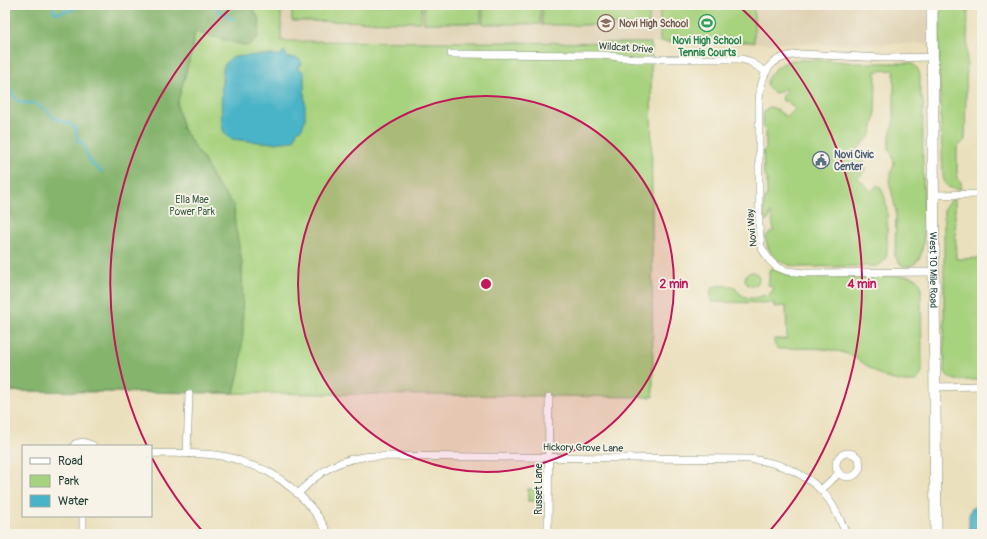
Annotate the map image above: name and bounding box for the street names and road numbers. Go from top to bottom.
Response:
street label: Wildcat Drive [598,40,654,56]
street label: Novi Way [744,208,760,247]
street label: West 10 Mile Road [927,232,939,308]
street label: Hickory Grove Lane [543,441,623,455]
street label: Russet Lane [533,463,545,515]

